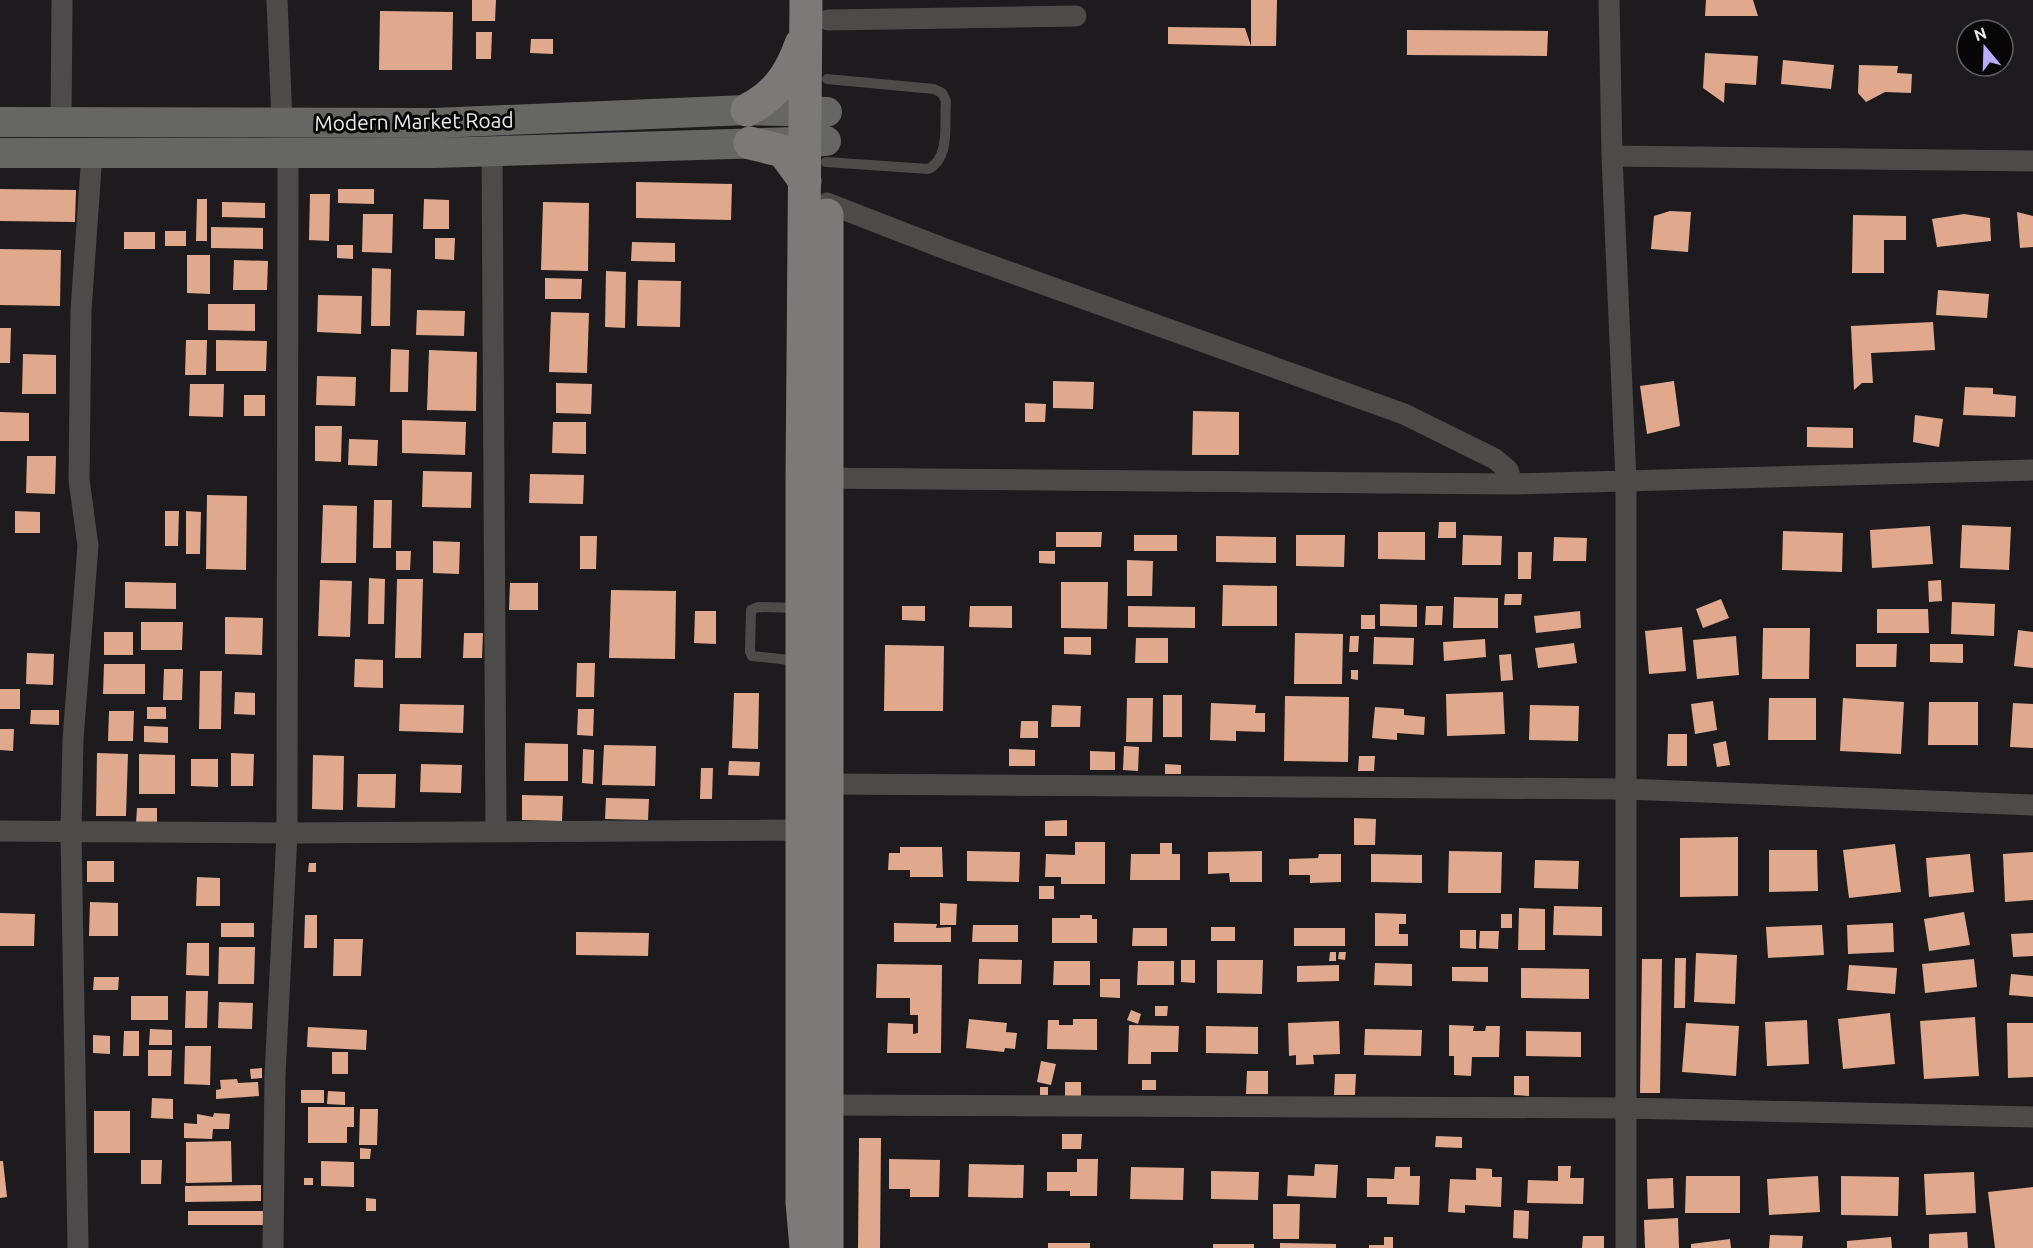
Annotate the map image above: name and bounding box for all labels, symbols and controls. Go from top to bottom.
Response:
north arrow [1955,18,2015,78]
text: N [1972,23,1989,44]
street label: Modern Market Road [314,107,514,135]

